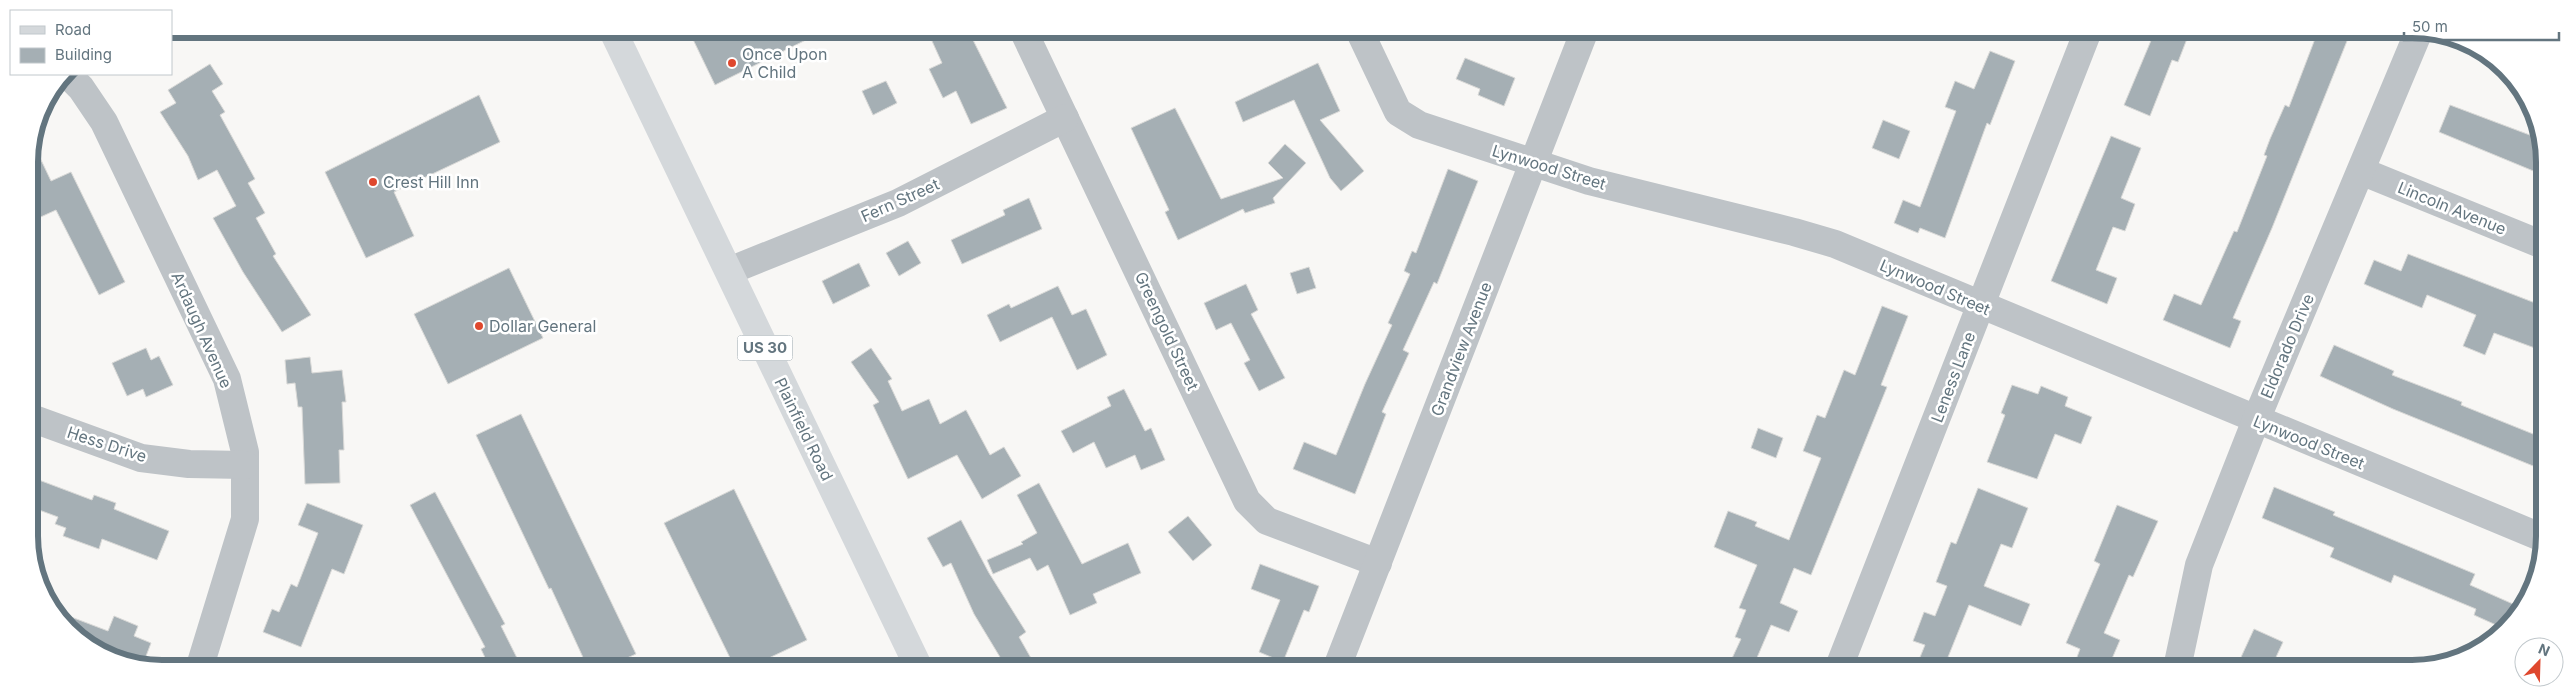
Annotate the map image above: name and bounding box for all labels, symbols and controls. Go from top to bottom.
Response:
legend [10,10,172,75]
scale bar [2404,10,2559,42]
text: 50 m [2412,17,2448,36]
text: Road [55,20,91,39]
place label: Once Upon A Child [742,44,827,82]
text: Building [55,45,112,64]
marker: Once Upon A Child [726,57,738,69]
street label: Lynwood Street [1490,140,1608,194]
place label: Crest Hill Inn [383,172,479,192]
street label: Fern Street [858,174,942,226]
marker: Crest Hill Inn [367,176,379,188]
street label: Lincoln Avenue [2395,177,2509,239]
street label: Lynwood Street [1877,255,1993,319]
street label: Ardaugh Avenue [167,269,237,391]
street label: Greengold Street [1131,269,1203,393]
street label: Grandview Avenue [1426,279,1496,419]
street label: Eldorado Drive [2256,291,2318,401]
place label: Dollar General [489,316,596,336]
marker: Dollar General [473,320,485,332]
street label: Leness Lane [1927,329,1979,425]
road number: US 30 [738,336,792,360]
street label: Plainfield Road [770,374,838,484]
street label: Lynwood Street [2251,411,2367,473]
street label: Hess Drive [65,422,149,466]
north arrow [2514,637,2564,687]
text: N [2536,640,2553,659]

